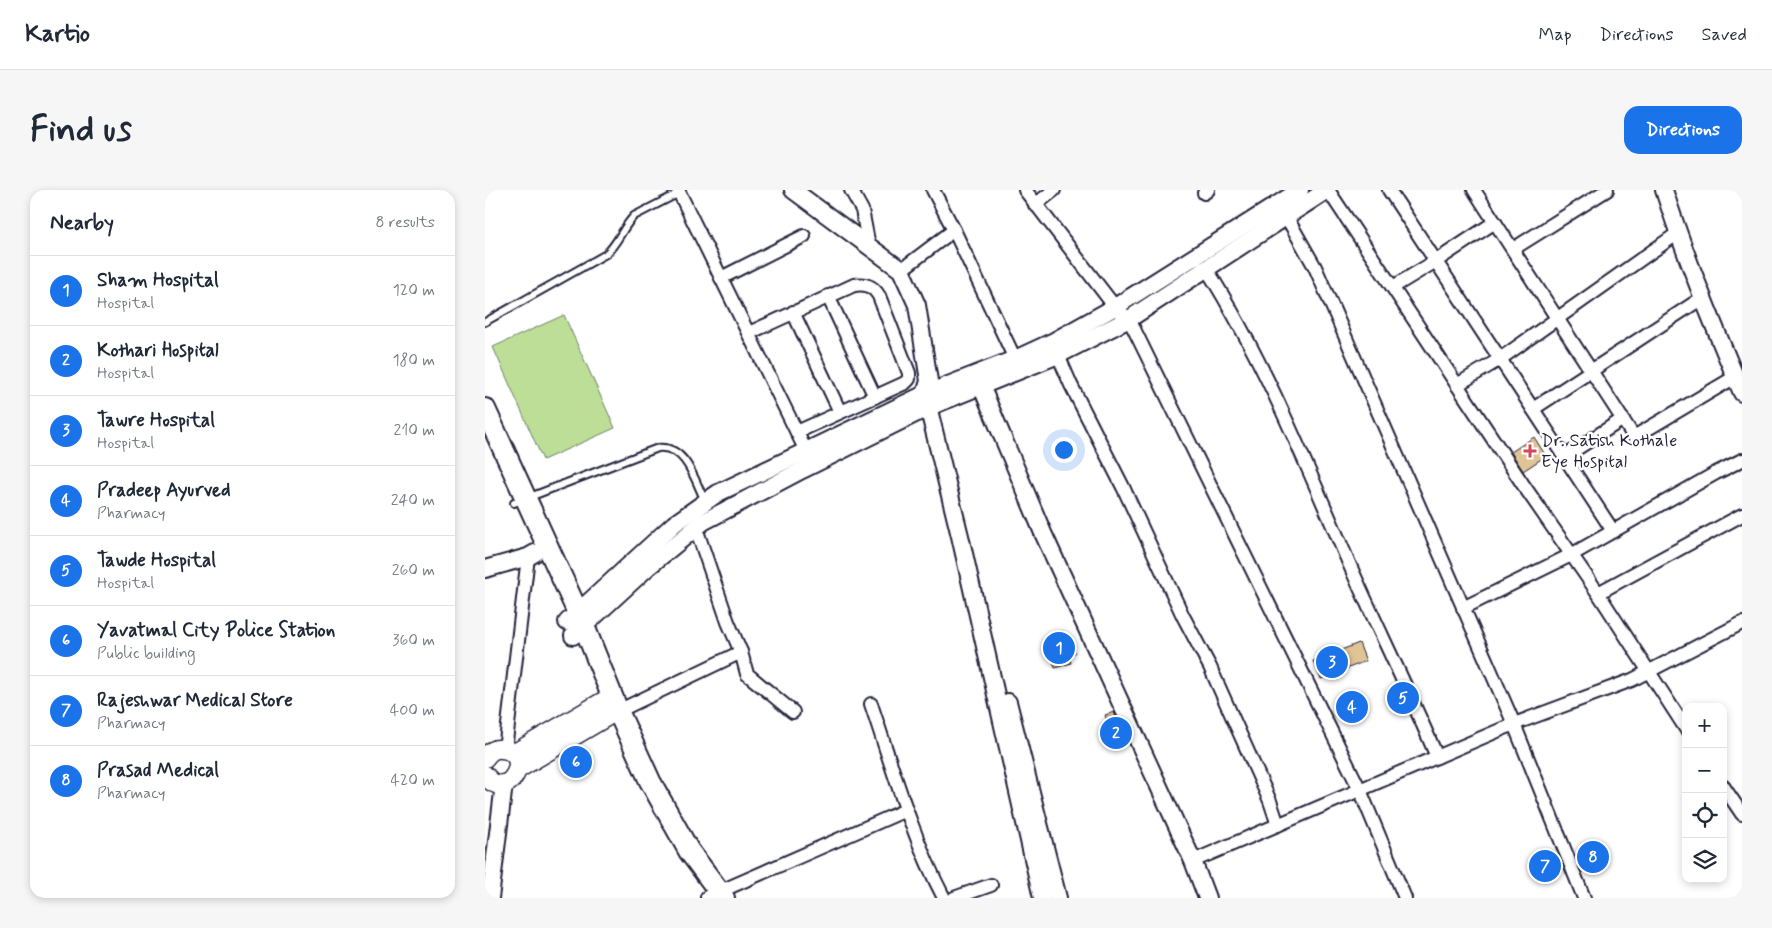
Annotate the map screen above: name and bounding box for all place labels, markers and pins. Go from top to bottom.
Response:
place label: Dr. Satish Kothale Eye Hospital [1541,429,1677,474]
marker: Dr. Satish Kothale Eye Hospital [1523,444,1537,458]
pin: 1 [1043,629,1075,667]
pin: 3 [1316,643,1348,681]
pin: 5 [1387,679,1419,717]
pin: 4 [1336,688,1368,726]
pin: 2 [1100,714,1132,752]
pin: 6 [560,743,592,781]
pin: 8 [1577,838,1609,876]
pin: 7 [1529,847,1561,885]

